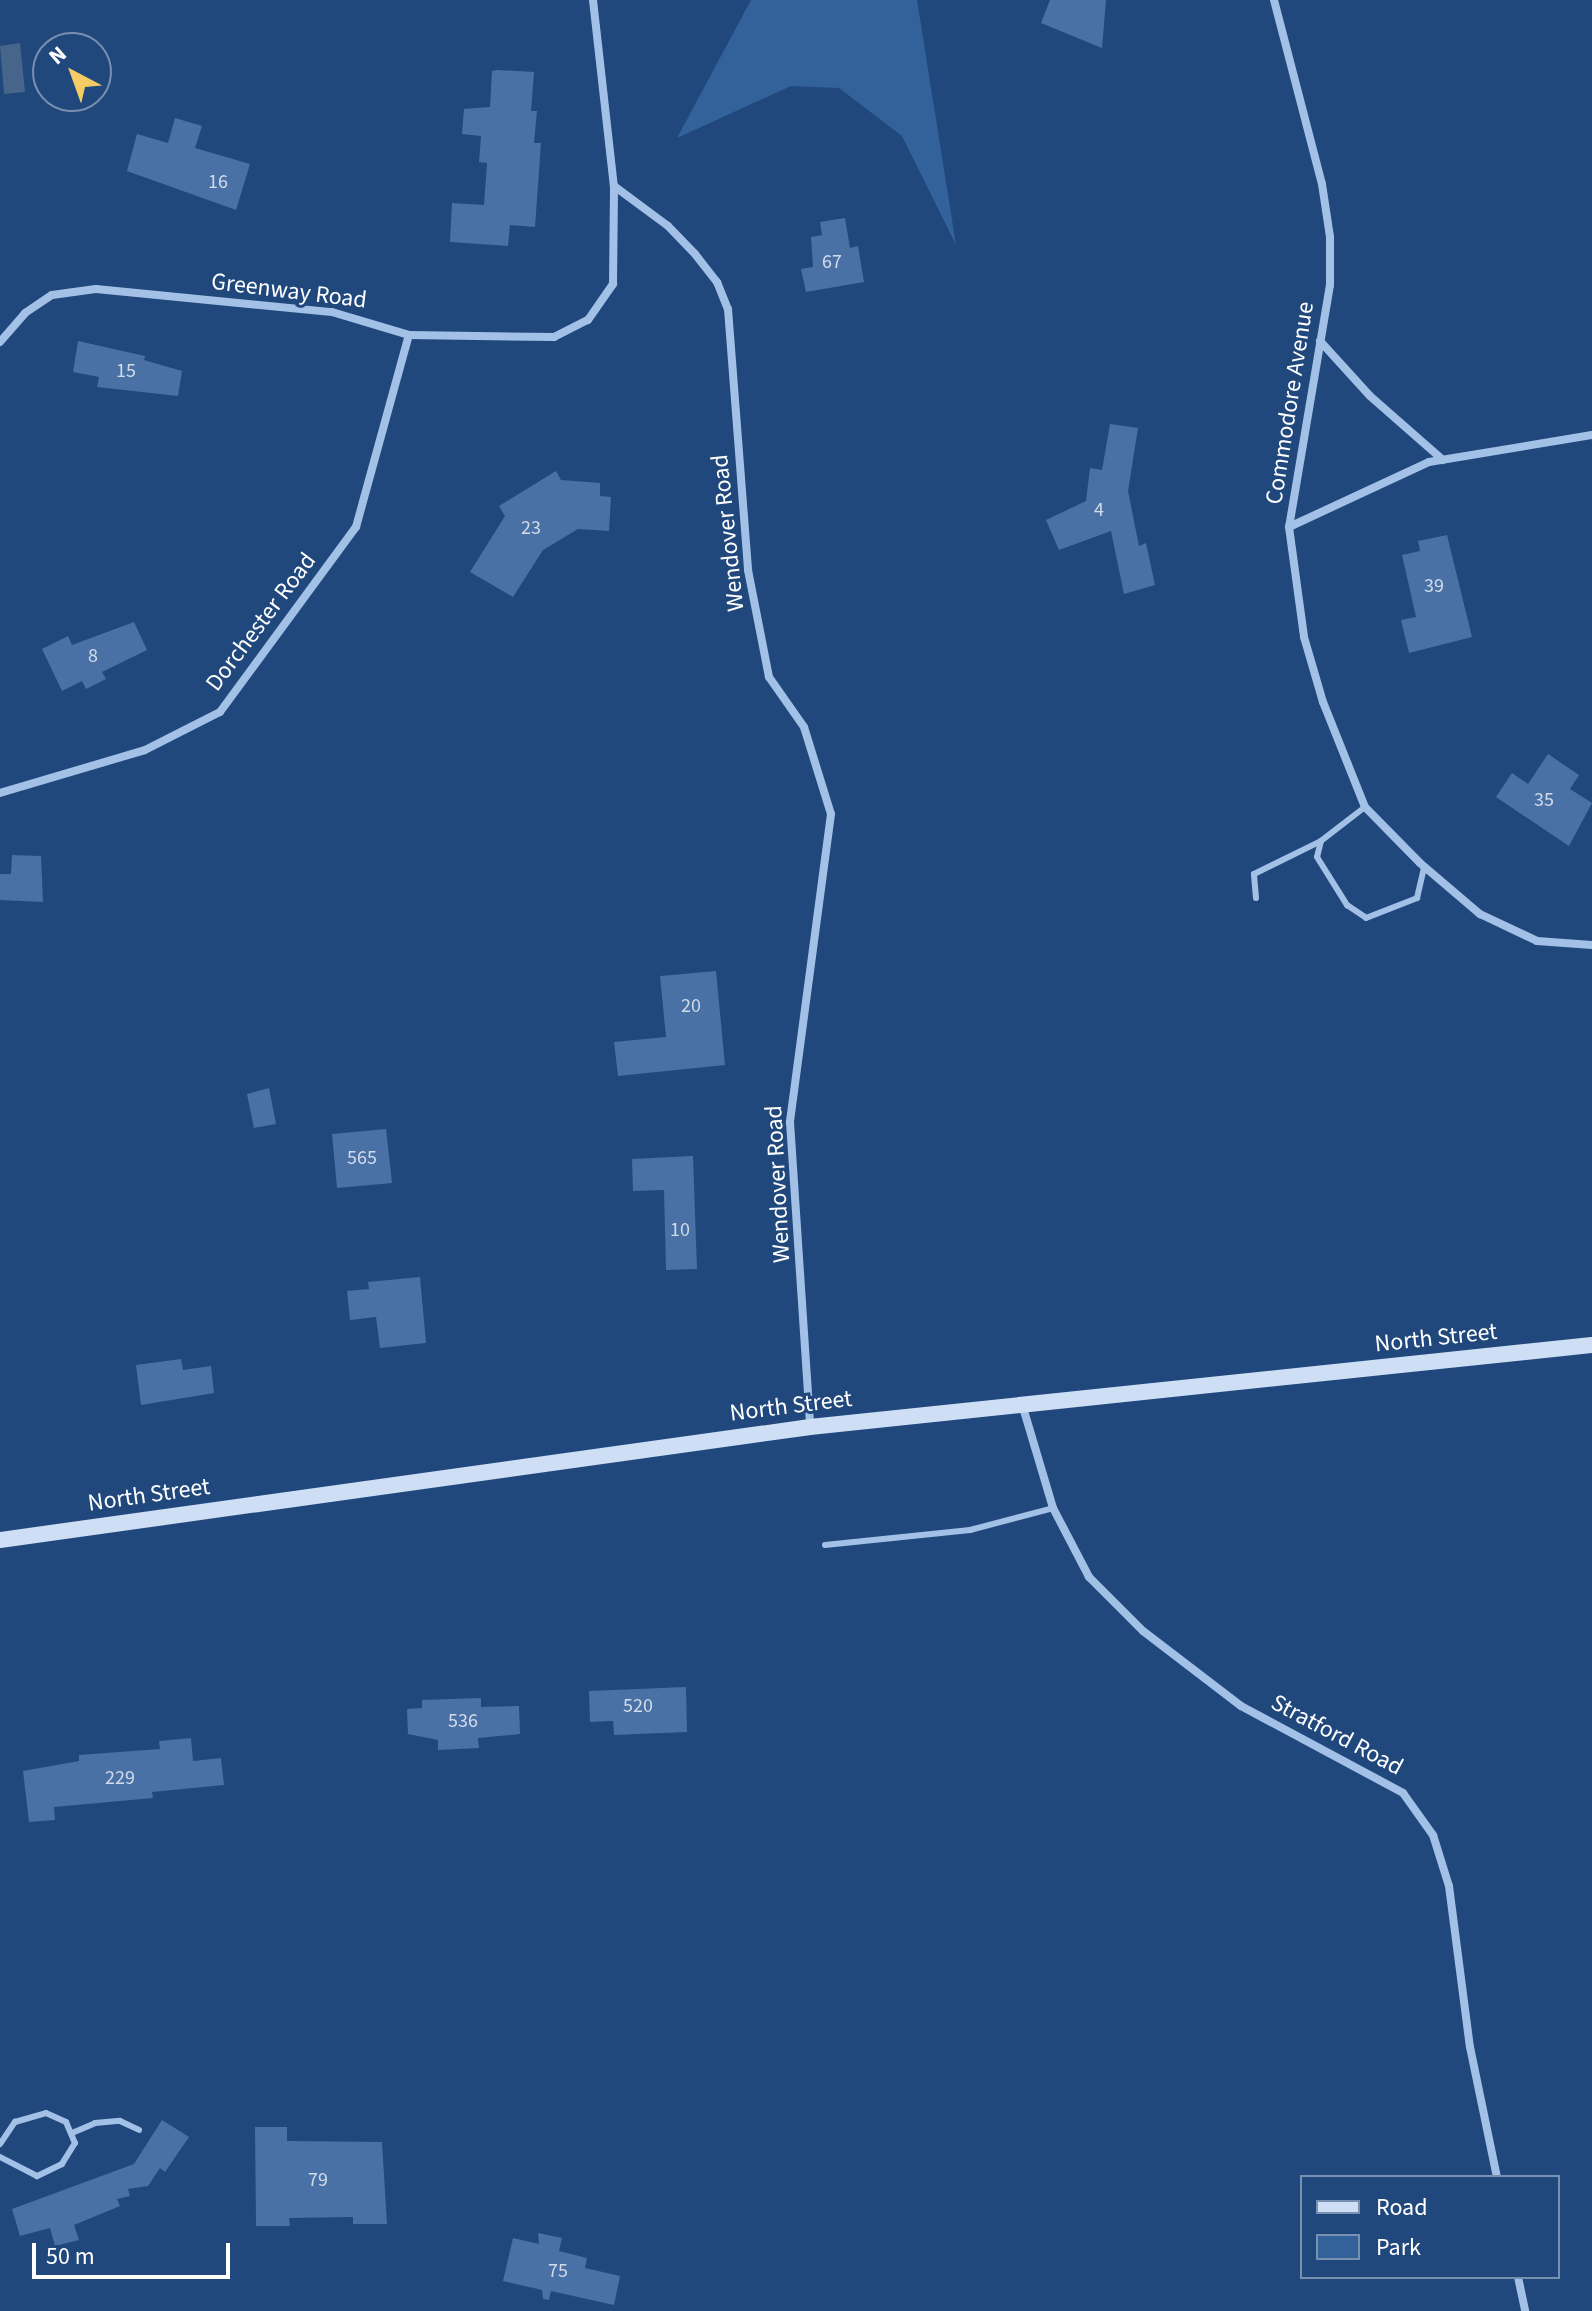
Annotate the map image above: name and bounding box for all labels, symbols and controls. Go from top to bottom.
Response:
north arrow [32,32,112,112]
text: N [42,39,74,72]
house number: 16 [208,170,228,194]
house number: 67 [822,250,842,274]
street label: Greenway Road [210,267,368,315]
street label: Commodore Avenue [1260,300,1320,506]
house number: 15 [116,359,136,383]
street label: Wendover Road [705,453,751,613]
house number: 4 [1094,498,1104,522]
house number: 23 [521,516,541,540]
street label: Dorchester Road [200,547,322,697]
house number: 39 [1424,574,1444,598]
house number: 8 [88,644,98,668]
house number: 35 [1534,788,1554,812]
house number: 20 [681,994,701,1018]
street label: Wendover Road [759,1104,797,1264]
house number: 565 [347,1146,377,1170]
house number: 10 [670,1218,690,1242]
street label: North Street [1373,1317,1499,1359]
street label: North Street [728,1384,854,1428]
street label: North Street [86,1472,212,1518]
street label: Stratford Road [1266,1688,1408,1782]
house number: 520 [623,1694,653,1718]
house number: 536 [448,1709,478,1733]
house number: 229 [105,1766,135,1790]
house number: 79 [308,2168,328,2192]
legend [1300,2175,1560,2279]
text: Road [1376,2190,1428,2225]
scale bar [36,2227,234,2277]
text: Park [1376,2230,1421,2265]
text: 50 m [46,2239,95,2274]
house number: 75 [548,2259,568,2283]

